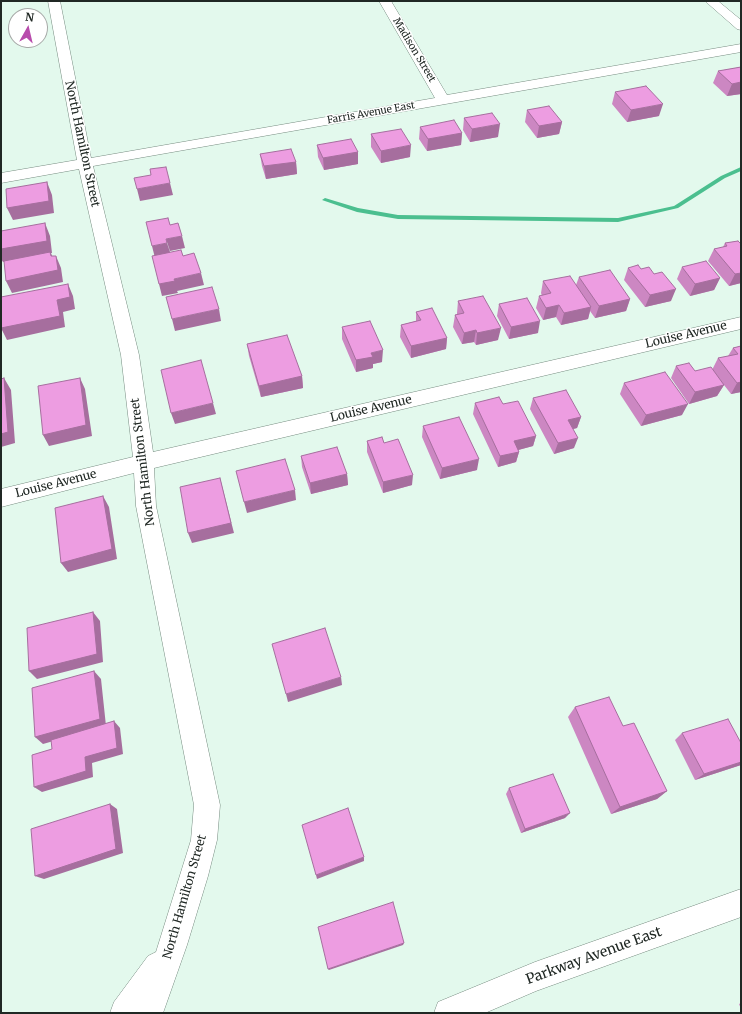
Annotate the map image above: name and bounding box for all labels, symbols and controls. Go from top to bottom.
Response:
north arrow [8,8,48,48]
text: N [24,10,35,25]
street label: Madison Street [390,16,438,84]
street label: North Hamilton Street [62,80,102,208]
street label: Farris Avenue East [326,99,416,127]
street label: Louise Avenue [644,319,728,351]
street label: Louise Avenue [329,393,413,425]
street label: North Hamilton Street [128,397,158,527]
street label: Louise Avenue [14,467,98,501]
street label: North Hamilton Street [160,833,210,961]
street label: Parkway Avenue East [524,924,664,988]

